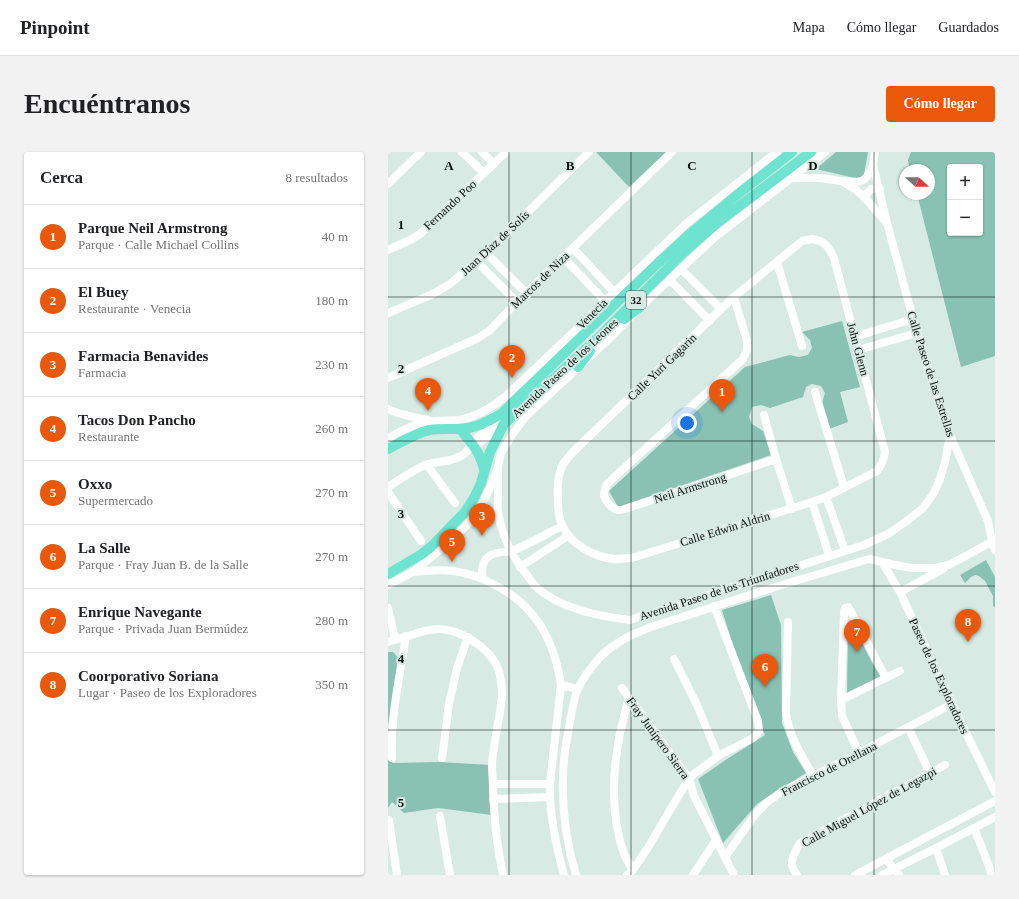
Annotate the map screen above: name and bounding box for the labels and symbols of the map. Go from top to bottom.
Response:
text: A [444,158,454,173]
text: B [566,158,575,173]
text: C [687,158,697,173]
text: D [808,158,818,173]
north arrow [899,164,935,200]
street label: Fernando Poo [421,177,479,233]
street label: Juan Díaz de Solís [458,207,533,278]
text: 1 [398,217,404,232]
street label: Marcos de Niza [508,248,573,311]
road number: 32 [626,291,646,309]
street label: Venecia [574,295,611,332]
street label: Calle Paseo de las Estrellas [904,309,958,439]
street label: Avenida Paseo de los Leones [509,315,621,421]
street label: John Glenn [844,321,872,377]
street label: Calle Yuri Gagarin [625,331,699,403]
pin: 2 [499,345,525,378]
text: 2 [398,361,404,376]
pin: 4 [415,378,441,411]
pin: 1 [709,379,735,412]
your location [677,413,697,433]
street label: Neil Armstrong [652,470,728,506]
pin: 3 [469,503,495,536]
text: 3 [398,506,405,521]
street label: Calle Edwin Aldrin [678,509,772,549]
pin: 5 [439,529,465,562]
street label: Avenida Paseo de los Triunfadores [638,559,801,623]
pin: 8 [955,609,981,642]
street label: Paseo de los Exploradores [906,616,972,736]
pin: 7 [844,619,870,652]
text: 4 [398,651,405,666]
pin: 6 [752,654,778,687]
street label: Fray Junípero Sierra [624,694,693,782]
street label: Francisco de Orellana [779,739,880,799]
street label: Calle Miguel López de Legazpi [799,764,939,850]
text: 5 [398,795,405,810]

